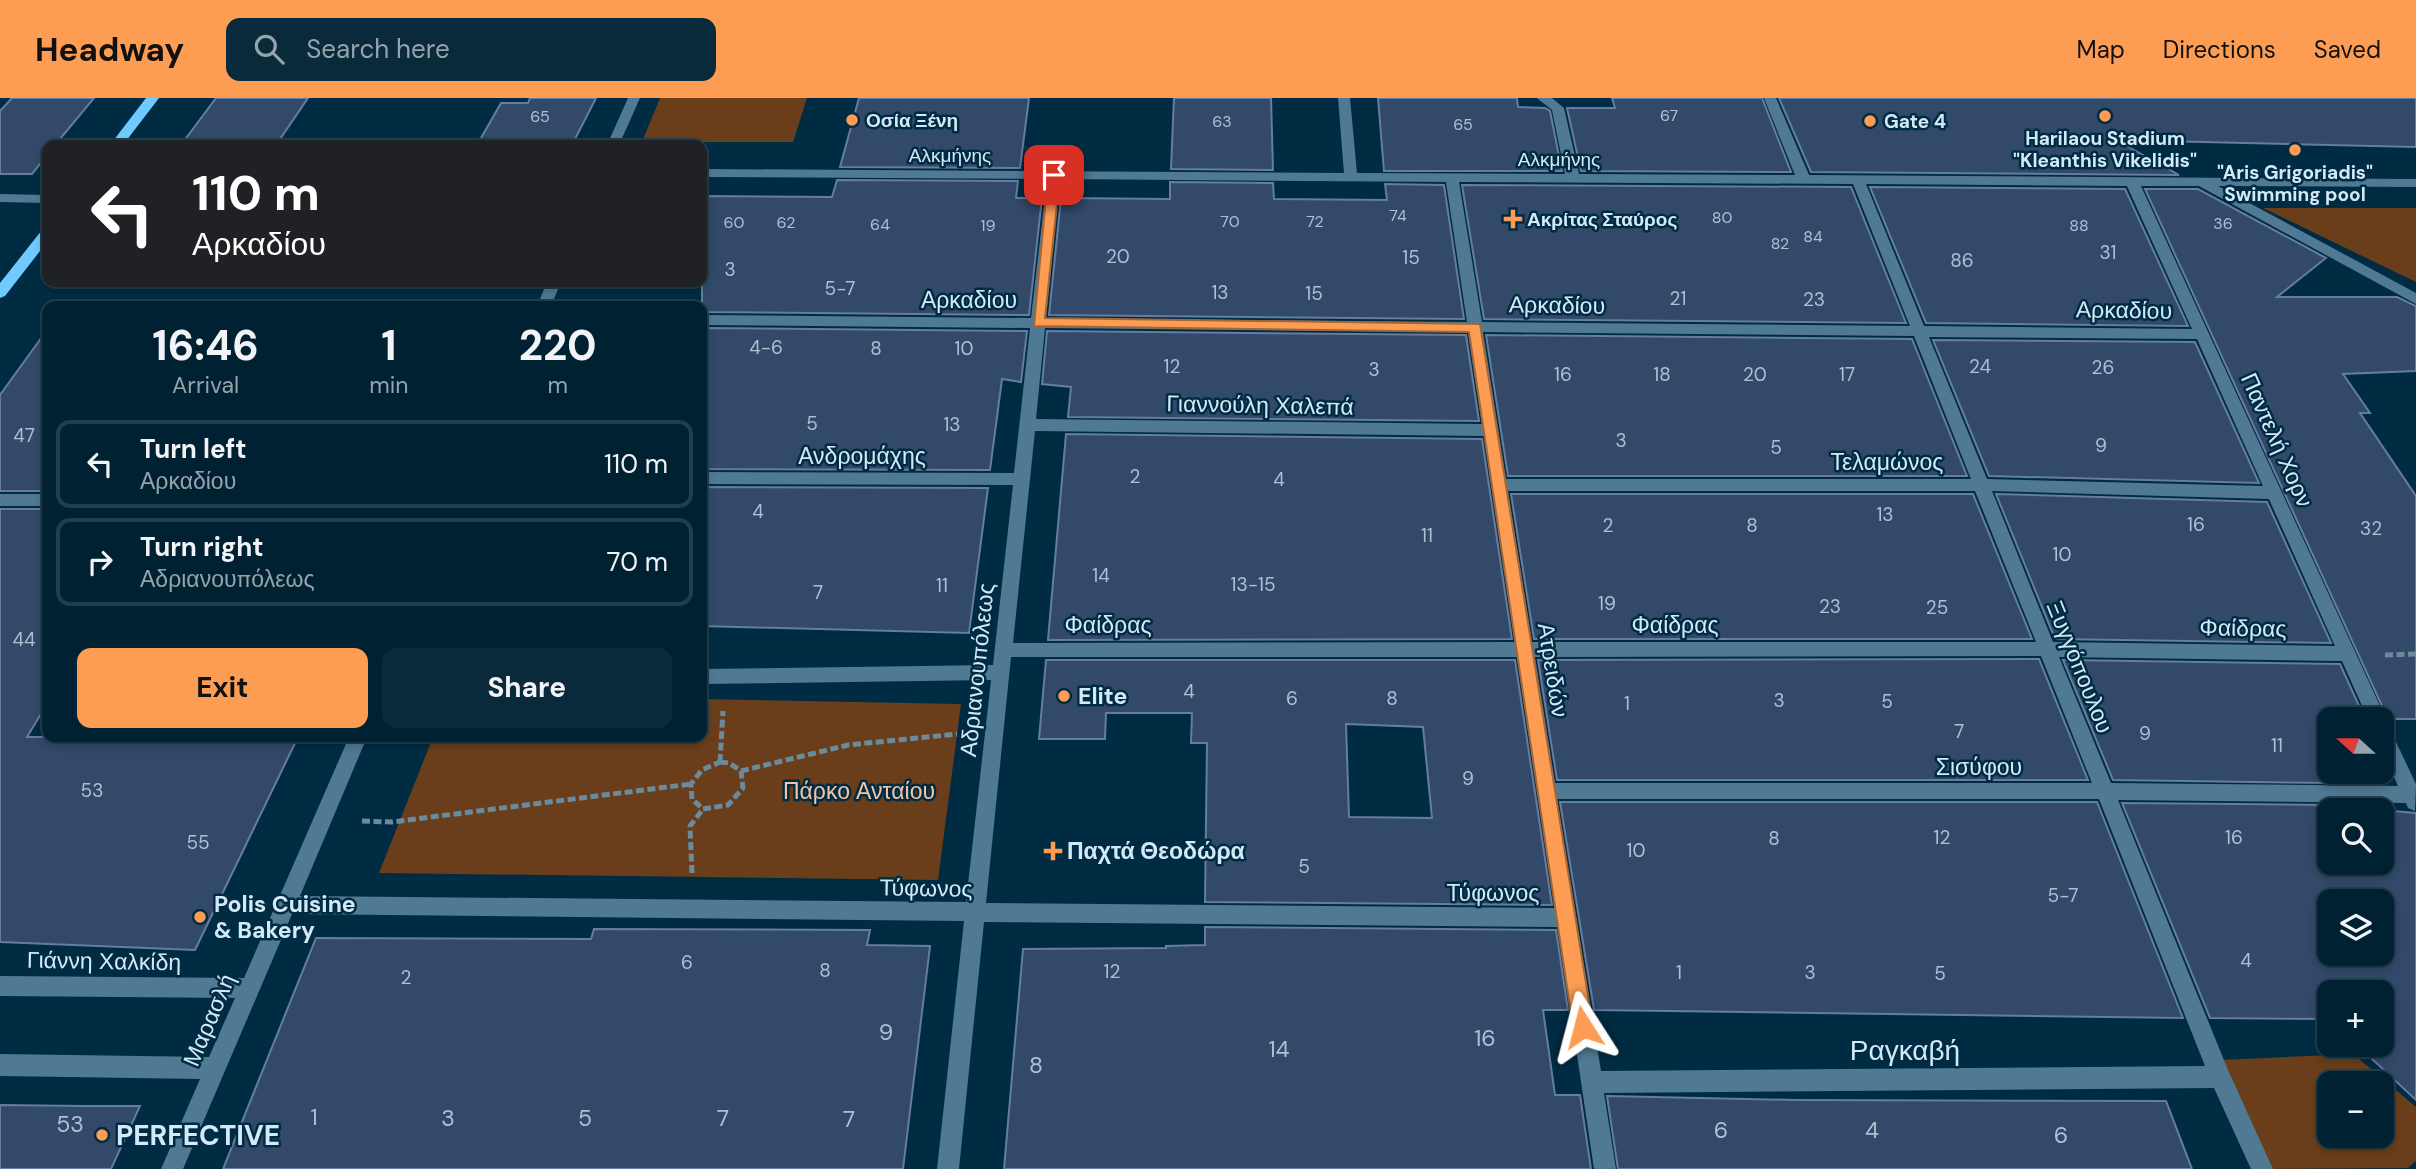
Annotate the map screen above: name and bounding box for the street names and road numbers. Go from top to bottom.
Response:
street label: Αλκμήνης [909,143,991,168]
street label: Αλκμήνης [1518,147,1600,172]
street label: Αρκαδίου [921,285,1017,315]
street label: Αρκαδίου [1509,289,1605,321]
street label: Αρκαδίου [2076,294,2172,326]
street label: Παντελή Χορν [2234,368,2320,512]
street label: Γιαννούλη Χαλεπά [1166,388,1354,422]
street label: Ανδρομάχης [798,441,926,471]
street label: Τελαμώνος [1831,447,1943,477]
street label: Αδριανουπόλεως [953,582,1001,758]
street label: Ξυγγόπουλου [2040,596,2120,738]
street label: Φαίδρας [1064,610,1152,640]
street label: Φαίδρας [1631,610,1719,640]
street label: Φαίδρας [2199,612,2287,644]
street label: Ατρειδών [1531,621,1575,719]
street label: Σισύφου [1936,752,2022,782]
street label: Τύφωνος [879,872,973,904]
street label: Τύφωνος [1447,878,1539,908]
street label: Γιάννη Χαλκίδη [27,945,181,977]
street label: Μαρασλή [176,969,242,1071]
street label: Ραγκαβή [1850,1032,1960,1069]

